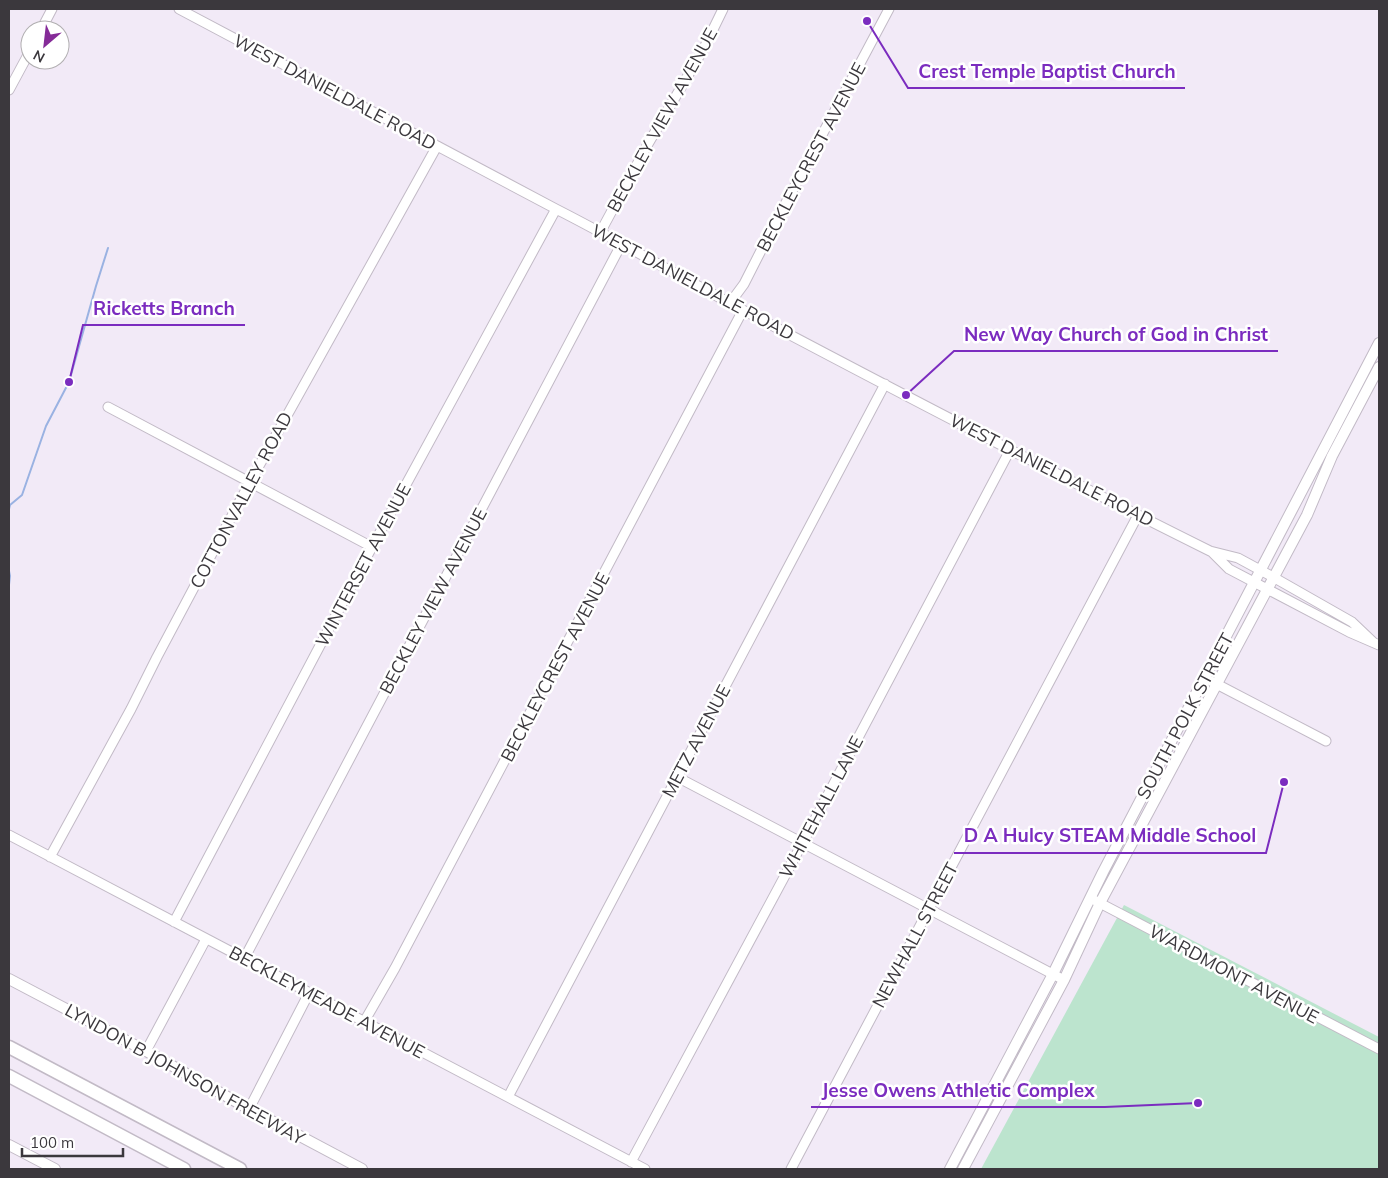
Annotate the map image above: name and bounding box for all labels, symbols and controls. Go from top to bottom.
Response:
north arrow [20,20,70,70]
street label: BECKLEY VIEW AVENUE [602,24,722,216]
street label: WEST DANIELDALE ROAD [230,29,440,155]
text: N [30,46,48,67]
callout: Crest Temple Baptist Church [908,54,1185,88]
street label: BECKLEYCREST AVENUE [751,58,871,256]
text: Crest Temple Baptist Church [918,59,1176,83]
street label: WEST DANIELDALE ROAD [588,219,798,345]
callout: Ricketts Branch [83,291,245,325]
text: Ricketts Branch [93,296,235,320]
callout: New Way Church of God in Christ [954,317,1278,351]
text: New Way Church of God in Christ [964,322,1268,346]
street label: COTTONVALLEY ROAD [185,408,297,592]
street label: WEST DANIELDALE ROAD [946,408,1158,532]
street label: WINTERSET AVENUE [310,479,416,651]
street label: BECKLEY VIEW AVENUE [374,504,492,698]
street label: BECKLEYCREST AVENUE [495,568,615,766]
street label: SOUTH POLK STREET [1131,629,1239,803]
street label: METZ AVENUE [657,681,735,801]
street label: WHITEHALL LANE [774,732,868,882]
callout: D A Hulcy STEAM Middle School [954,819,1266,853]
text: D A Hulcy STEAM Middle School [964,823,1256,847]
street label: NEWHALL STREET [867,858,963,1012]
street label: WARDMONT AVENUE [1145,919,1323,1029]
street label: BECKLEYMEADE AVENUE [225,941,429,1063]
street label: LYNDON B JOHNSON FREEWAY [61,998,310,1150]
callout: Jesse Owens Athletic Complex [811,1073,1105,1107]
text: Jesse Owens Athletic Complex [821,1078,1095,1102]
scale bar [22,1126,124,1158]
text: 100 m [30,1133,74,1152]

